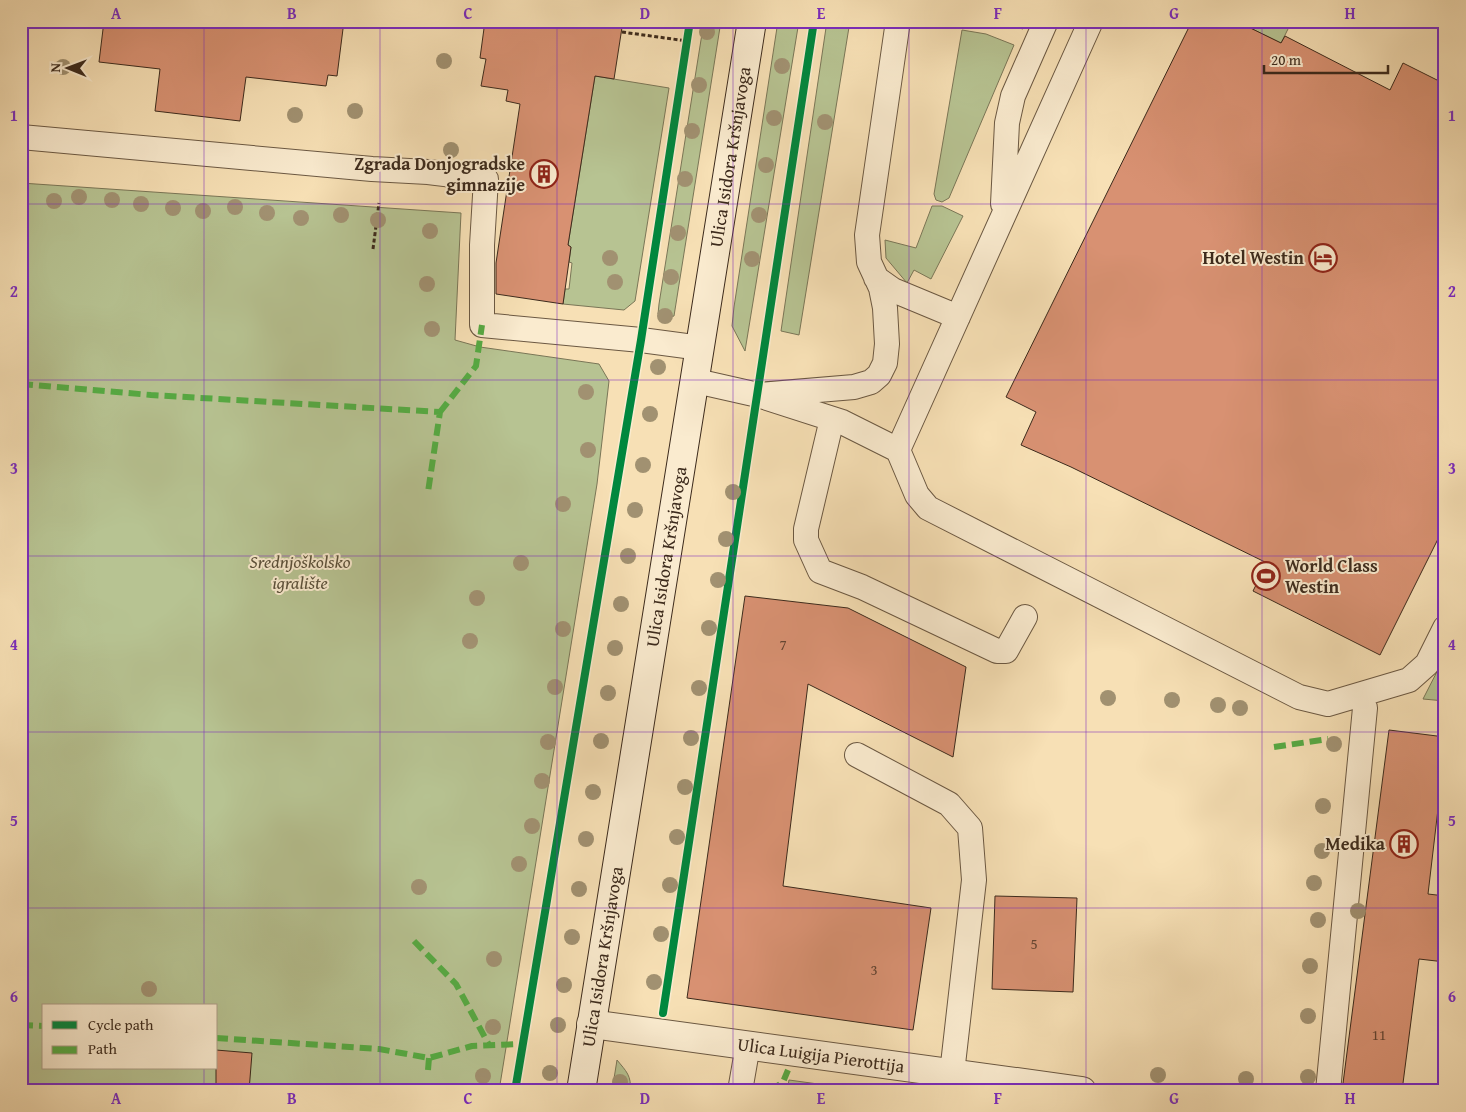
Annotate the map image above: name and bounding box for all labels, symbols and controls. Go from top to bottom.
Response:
text: A [111,1,122,25]
text: B [287,1,297,25]
text: C [463,1,473,25]
text: D [640,1,650,25]
text: E [817,1,826,25]
text: F [994,1,1002,25]
text: G [1169,1,1179,25]
text: H [1344,1,1356,25]
north arrow [42,42,92,92]
scale bar [1264,42,1387,74]
text: 20 m [1271,49,1302,70]
text: N [45,62,65,73]
street label: Ulica Isidora Kršnjavoga [702,64,758,249]
text: 1 [10,103,18,127]
text: 1 [1448,103,1456,127]
place label: Zgrada Donjogradske gimnazije [354,150,525,198]
building icon: Zgrada Donjogradske gimnazije [529,159,559,189]
hotel icon: Hotel Westin [1308,243,1338,273]
place label: Hotel Westin [1203,244,1304,271]
text: 2 [10,279,18,303]
text: 2 [1448,279,1456,303]
text: 3 [10,456,18,480]
text: 3 [1448,456,1456,480]
street label: Ulica Isidora Kršnjavoga [638,464,694,649]
park label: Srednjoškolsko igralište [250,548,351,596]
place label: World Class Westin [1285,552,1378,600]
sports icon: World Class Westin [1251,561,1281,591]
text: 4 [10,632,18,656]
text: 4 [1448,632,1456,656]
house number: 7 [779,634,787,655]
text: 5 [10,808,18,832]
text: 5 [1448,808,1456,832]
building icon: Medika [1389,829,1419,859]
place label: Medika [1325,830,1386,857]
street label: Ulica Isidora Kršnjavoga [574,864,630,1049]
house number: 5 [1030,933,1038,954]
house number: 3 [870,959,878,980]
text: 6 [10,984,18,1008]
text: 6 [1448,984,1456,1008]
legend [42,1004,218,1070]
text: Cycle path [88,1014,154,1035]
house number: 11 [1372,1024,1386,1045]
street label: Ulica Luigija Pierottija [736,1030,907,1080]
text: Path [88,1038,117,1059]
text: A [111,1086,122,1110]
text: B [287,1086,297,1110]
text: C [463,1086,473,1110]
text: D [640,1086,650,1110]
text: E [817,1086,826,1110]
text: F [994,1086,1002,1110]
text: G [1169,1086,1179,1110]
text: H [1344,1086,1356,1110]

